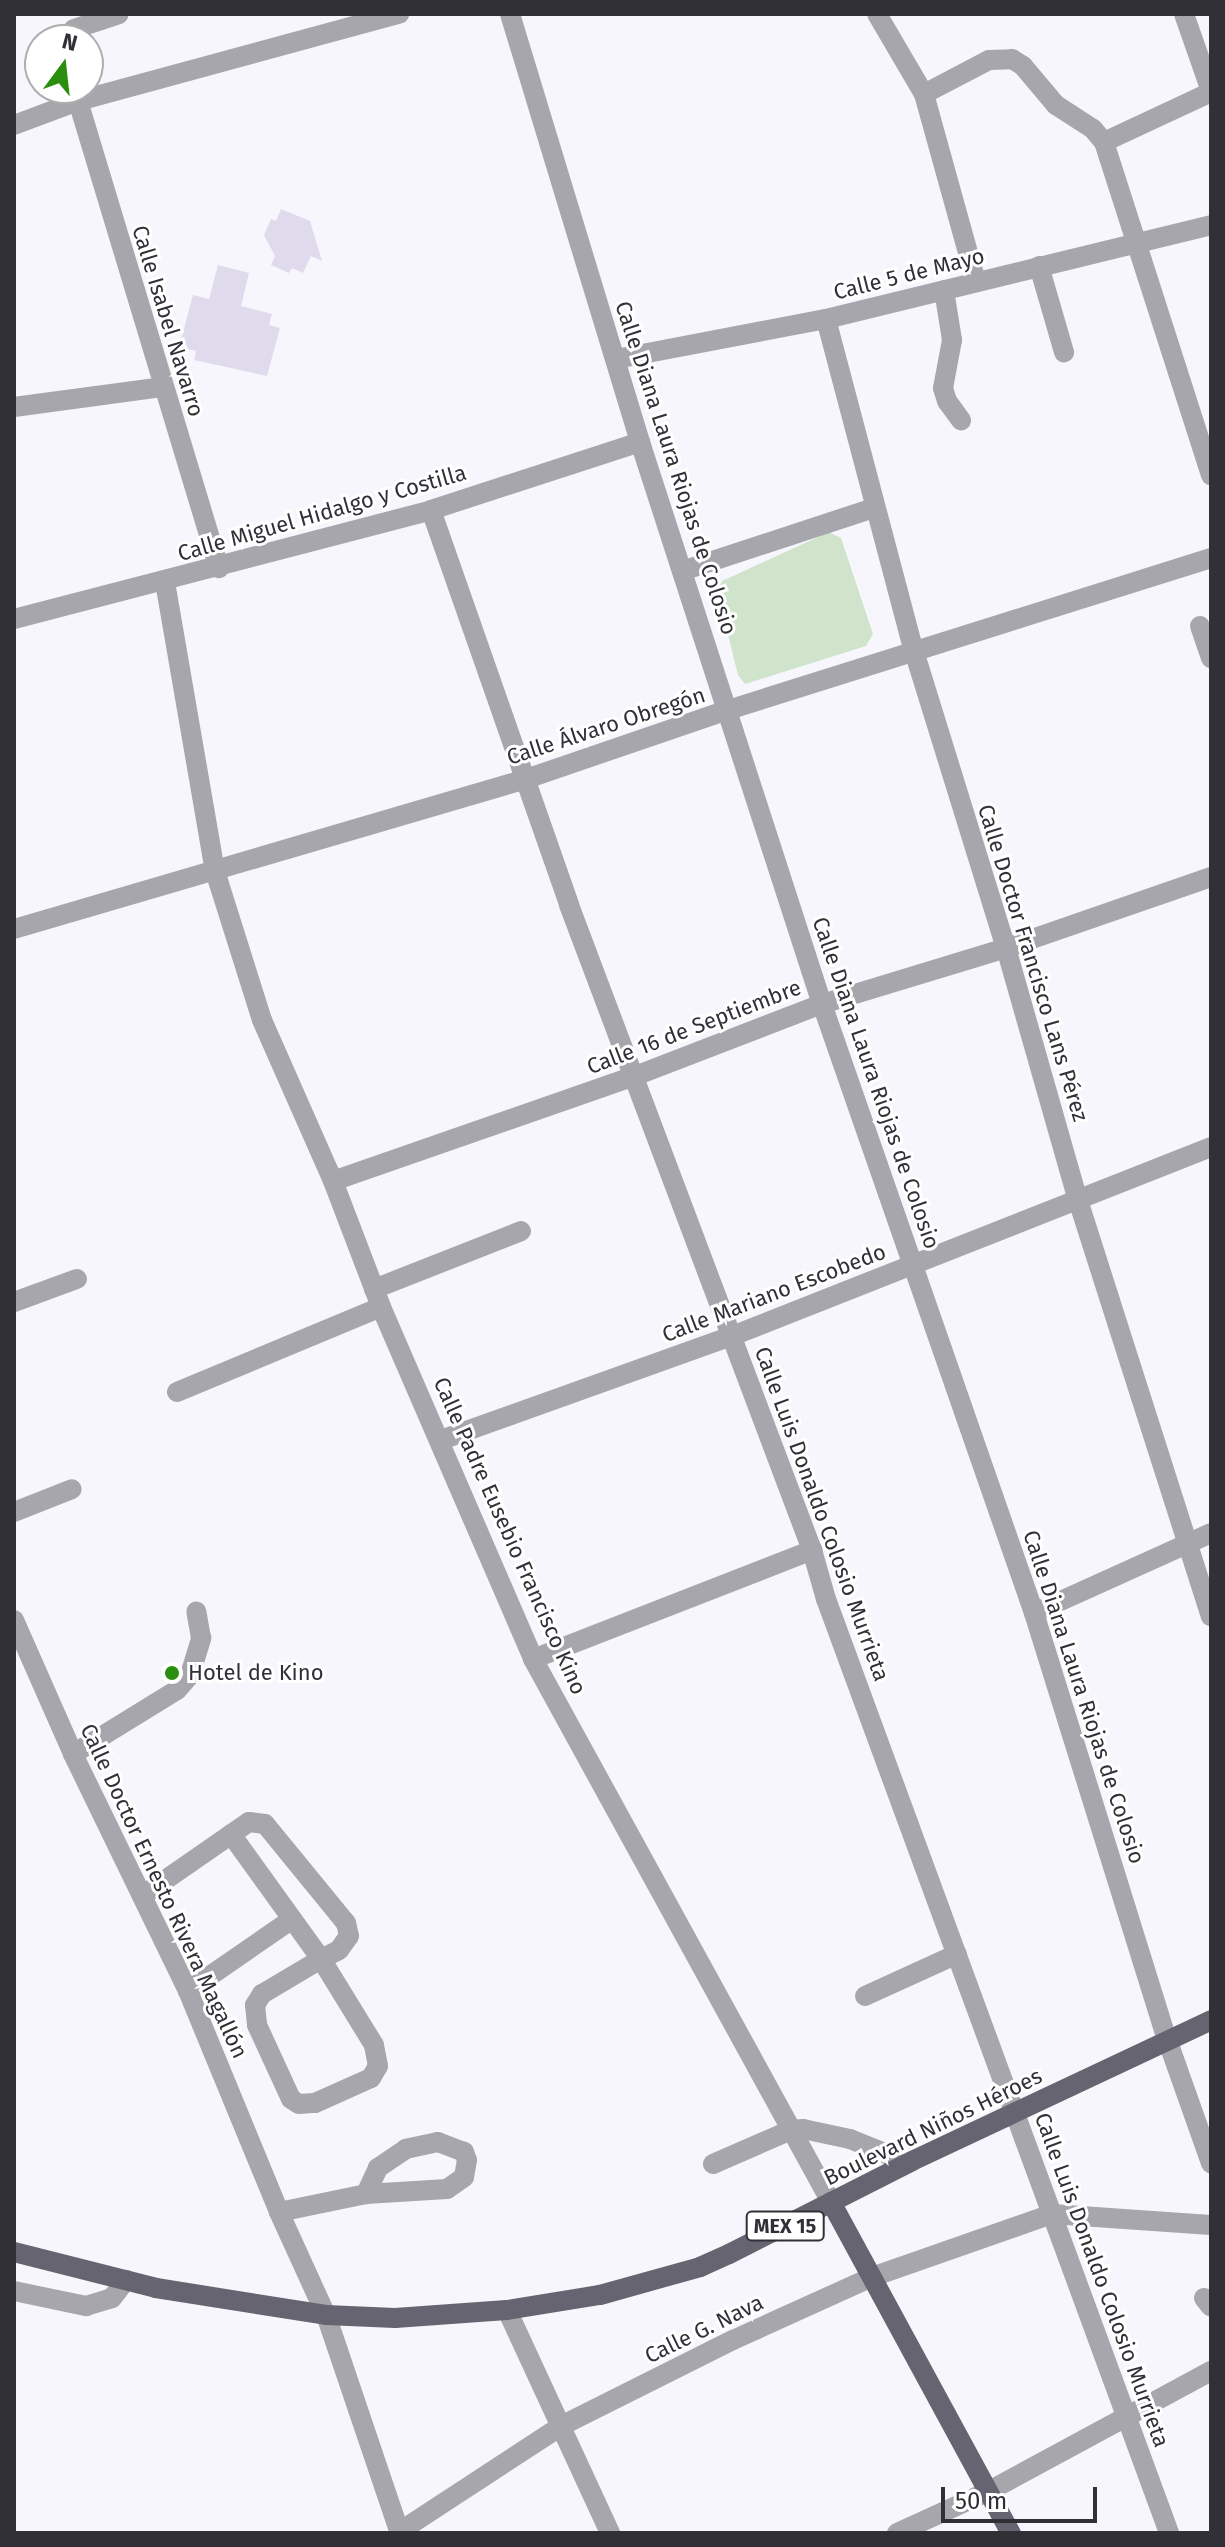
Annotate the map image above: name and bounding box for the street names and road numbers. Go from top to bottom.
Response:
street label: Calle Isabel Navarro [126,222,210,420]
street label: Calle 5 de Mayo [831,242,987,306]
street label: Calle Diana Laura Riojas de Colosio [610,298,742,638]
street label: Calle Miguel Hidalgo y Costilla [175,459,469,567]
street label: Calle Álvaro Obregón [503,681,709,771]
street label: Calle Doctor Francisco Lans Pérez [972,801,1094,1125]
street label: Calle Diana Laura Riojas de Colosio [807,914,945,1252]
street label: Calle 16 de Septiembre [583,974,805,1080]
street label: Calle Mariano Escobedo [658,1238,890,1348]
street label: Calle Luis Donaldo Colosio Murrieta [749,1343,895,1685]
street label: Calle Padre Eusebio Francisco Kino [428,1373,592,1699]
street label: Calle Diana Laura Riojas de Colosio [1018,1527,1150,1867]
street label: Calle Doctor Ernesto Rivera Magallón [75,1719,253,2063]
street label: Boulevard Niños Héroes [820,2063,1046,2191]
street label: Calle Luis Donaldo Colosio Murrieta [1029,2109,1175,2451]
road number: MEX 15 [745,2210,825,2242]
street label: Calle G. Nava [640,2289,768,2369]

